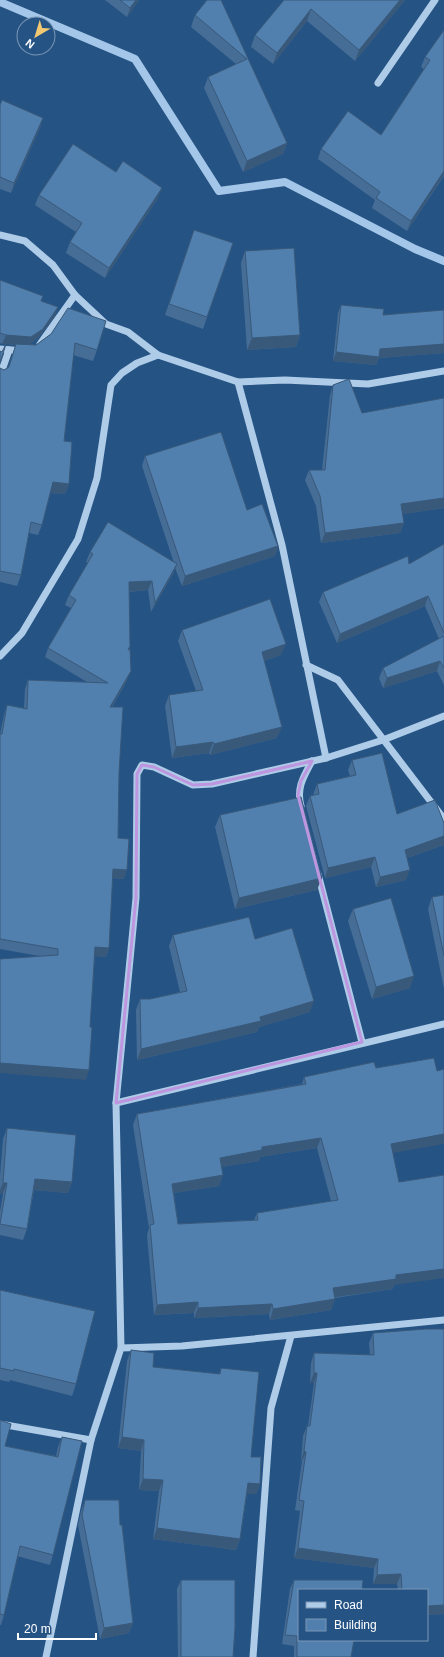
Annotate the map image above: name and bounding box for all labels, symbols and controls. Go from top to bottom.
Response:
north arrow [16,16,56,56]
text: N [23,37,37,51]
legend [298,1589,428,1641]
text: Road [334,1598,363,1612]
scale bar [18,1615,96,1641]
text: Building [334,1618,377,1632]
text: 20 m [24,1622,51,1636]

